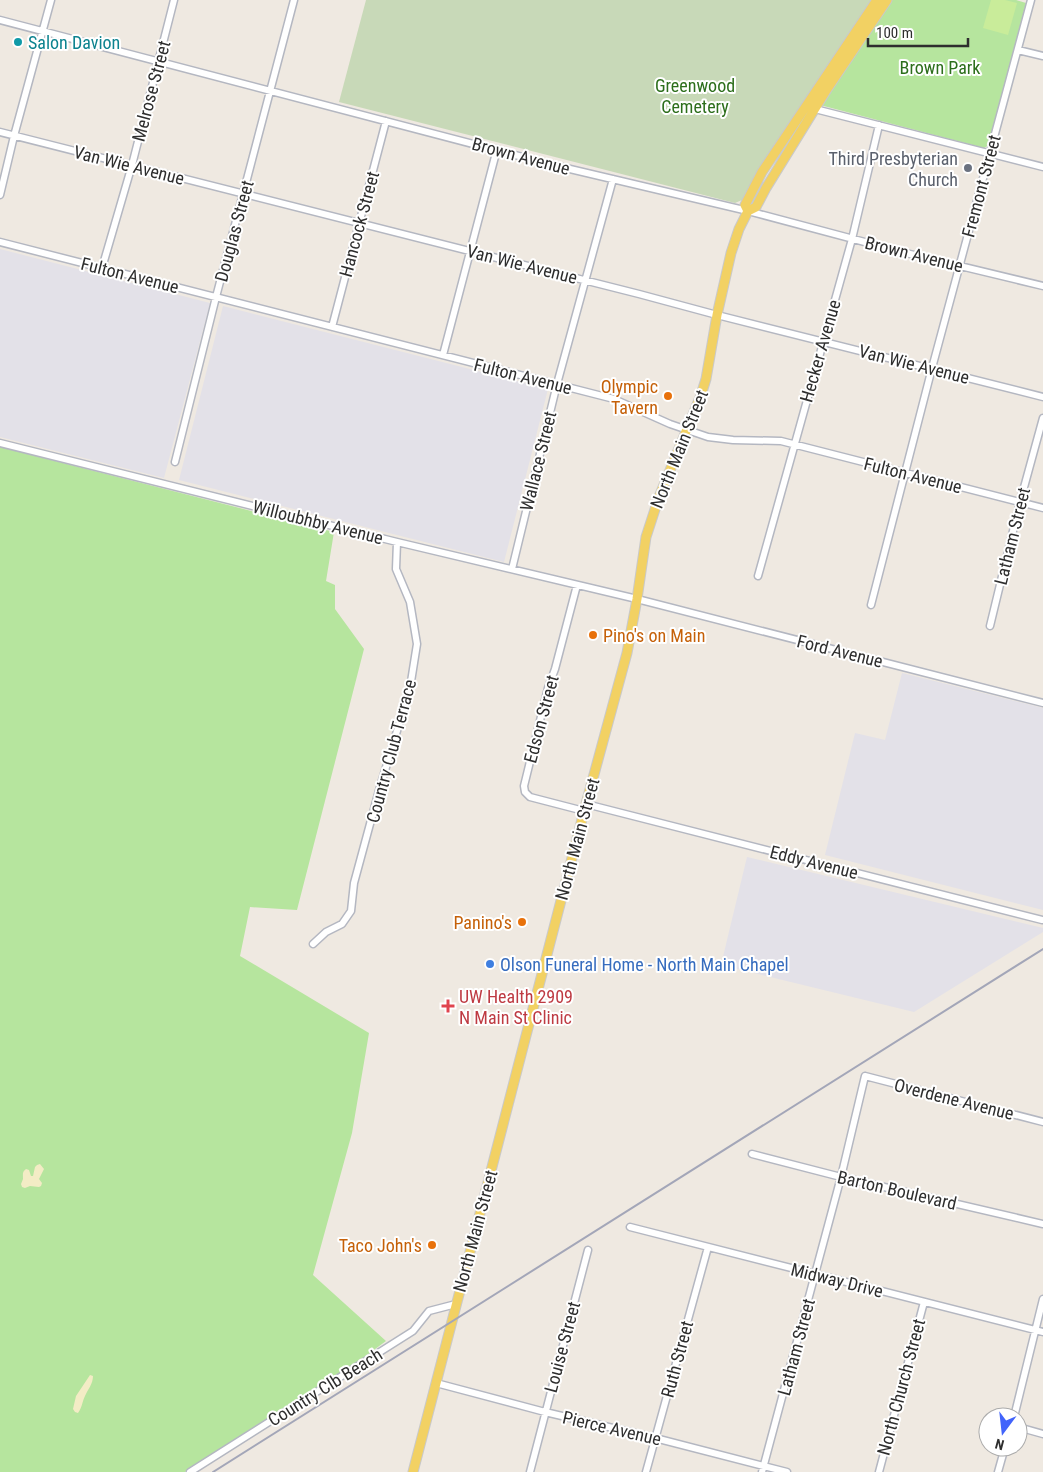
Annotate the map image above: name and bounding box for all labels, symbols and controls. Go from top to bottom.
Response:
scale bar [868,15,968,47]
text: 100 m [876,24,913,42]
place label: Salon Davion [28,32,120,53]
marker: Salon Davion [12,36,24,48]
street label: Melrose Street [127,38,175,144]
park label: Brown Park [900,57,980,78]
park label: Greenwood Cemetery [655,75,735,117]
street label: Brown Avenue [470,133,572,179]
street label: Fremont Street [957,133,1005,239]
street label: Van Wie Avenue [71,141,187,189]
place label: Third Presbyterian Church [828,148,958,190]
marker: Third Presbyterian Church [962,162,974,174]
street label: Hancock Street [335,169,383,279]
street label: Douglas Street [210,178,258,284]
street label: Brown Avenue [863,232,965,276]
street label: Van Wie Avenue [464,240,580,288]
street label: Fulton Avenue [79,253,181,297]
street label: Hecker Avenue [795,297,845,405]
street label: Van Wie Avenue [856,340,972,388]
street label: Fulton Avenue [472,354,574,398]
place label: Olympic Tavern [601,376,658,418]
street label: North Main Street [646,387,712,511]
marker: Olympic Tavern [662,390,674,402]
street label: Wallace Street [515,409,561,513]
street label: Fulton Avenue [862,453,964,497]
street label: Latham Street [990,485,1034,587]
street label: Willoubhby Avenue [251,496,385,548]
place label: Pino's on Main [603,625,705,646]
marker: Pino's on Main [587,629,599,641]
street label: Ford Avenue [795,630,885,672]
street label: Edson Street [519,673,563,765]
street label: Country Club Terrace [362,677,420,825]
street label: North Main Street [551,776,603,902]
street label: Eddy Avenue [768,841,860,883]
place label: Panino's [453,912,512,933]
marker: Panino's [516,916,528,928]
place label: Olson Funeral Home - North Main Chapel [500,954,789,975]
marker: Olson Funeral Home - North Main Chapel [484,958,496,970]
place label: UW Health 2909 N Main St Clinic [459,986,573,1028]
marker: UW Health 2909 N Main St Clinic [441,999,455,1013]
street label: Overdene Avenue [892,1074,1016,1124]
street label: Barton Boulevard [835,1166,959,1214]
street label: North Main Street [449,1168,501,1294]
place label: Taco John's [339,1235,422,1256]
marker: Taco John's [426,1239,438,1251]
street label: Midway Drive [789,1258,885,1302]
street label: Latham Street [773,1296,819,1398]
street label: Louise Street [540,1299,584,1395]
street label: North Church Street [873,1316,929,1458]
street label: Ruth Street [657,1318,697,1400]
street label: Country Clb Beach [264,1344,386,1430]
street label: Pierce Avenue [561,1406,663,1450]
north arrow [978,1407,1028,1457]
text: N [993,1436,1006,1453]

